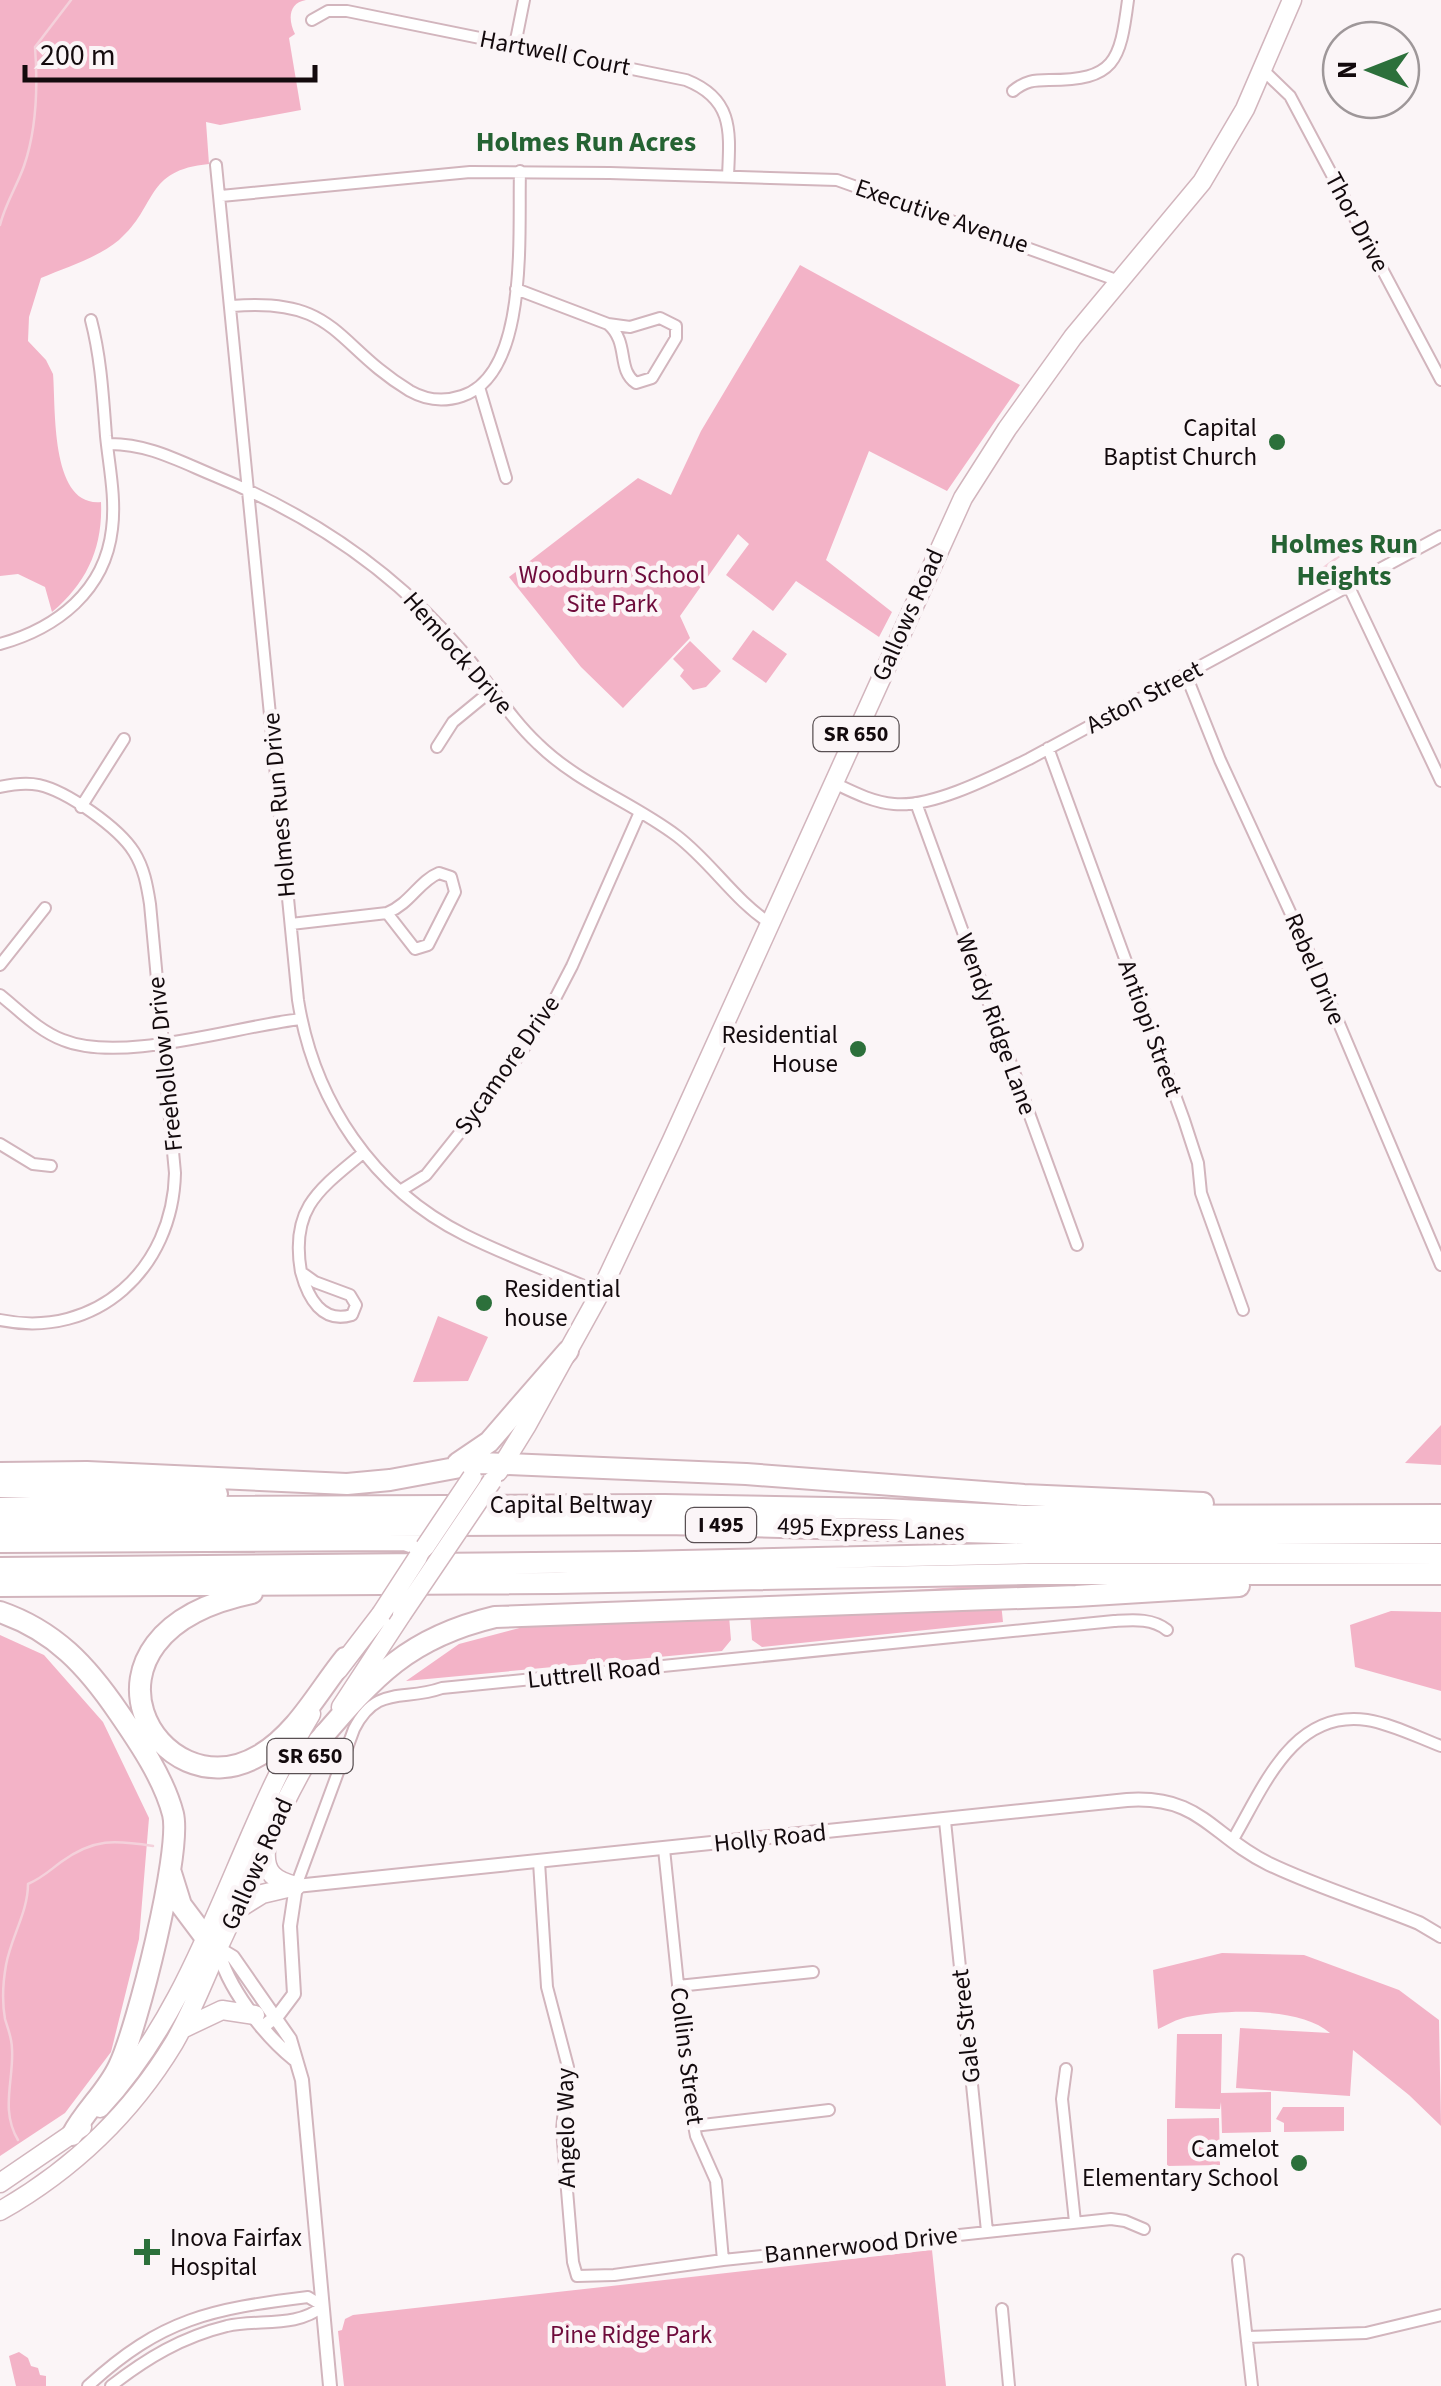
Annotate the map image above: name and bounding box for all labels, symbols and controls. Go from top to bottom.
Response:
scale bar [25,20,315,82]
north arrow [1321,20,1421,120]
street label: Hartwell Court [477,21,634,85]
text: 200 m [40,34,116,77]
text: N [1327,61,1367,79]
district label: Holmes Run Acres [476,122,696,162]
street label: Thor Drive [1316,166,1398,278]
street label: Executive Avenue [850,169,1034,263]
place label: Capital Baptist Church [1103,410,1257,475]
marker: Capital Baptist Church [1266,431,1288,453]
district label: Holmes Run Heights [1270,524,1418,596]
street label: Gallows Road [863,543,953,687]
park label: Woodburn School Site Park [518,557,706,622]
street label: Hemlock Drive [394,584,522,722]
street label: Aston Street [1079,651,1209,743]
street label: Holmes Run Drive [253,711,305,899]
road number: SR 650 [814,717,898,751]
street label: Rebel Drive [1275,908,1355,1030]
street label: Wendy Ridge Lane [946,928,1046,1120]
street label: Antiopi Street [1109,955,1192,1102]
street label: Freehollow Drive [138,975,192,1153]
street label: Sycamore Drive [446,988,568,1142]
place label: Residential House [721,1017,838,1082]
marker: Residential House [847,1038,869,1060]
place label: Residential house [504,1271,621,1336]
marker: Residential house [473,1292,495,1314]
street label: Capital Beltway [490,1487,653,1523]
road number: I 495 [686,1508,756,1542]
street label: 495 Express Lanes [777,1508,965,1550]
street label: Luttrell Road [525,1648,663,1698]
road number: SR 650 [268,1739,352,1773]
street label: Gallows Road [212,1792,302,1936]
street label: Holly Road [712,1814,828,1862]
street label: Gale Street [942,1967,990,2085]
street label: Collins Street [661,1985,713,2127]
street label: Angelo Way [547,2067,585,2188]
place label: Camelot Elementary School [1082,2131,1280,2196]
marker: Camelot Elementary School [1288,2152,1310,2174]
street label: Bannerwood Drive [763,2217,959,2273]
place label: Inova Fairfax Hospital [170,2220,302,2285]
marker: Inova Fairfax Hospital [134,2239,160,2265]
park label: Pine Ridge Park [550,2317,713,2353]

